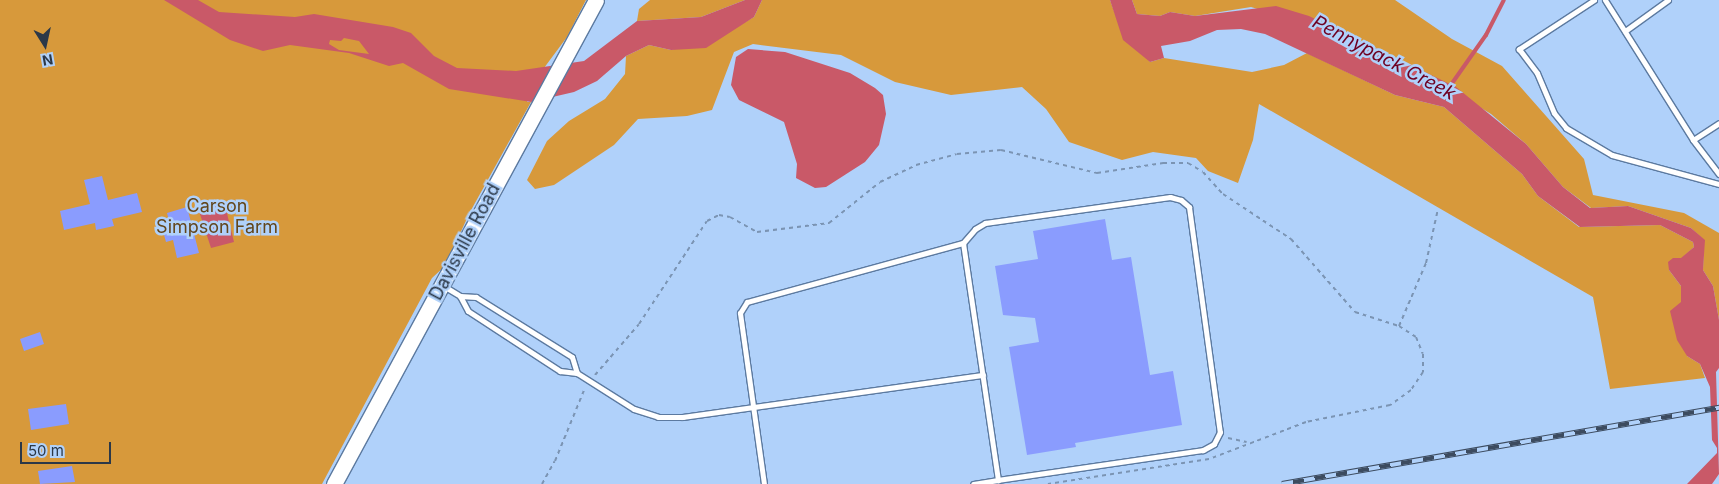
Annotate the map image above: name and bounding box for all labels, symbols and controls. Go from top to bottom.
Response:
water label: Pennypack Creek [1309,11,1459,105]
north arrow [20,20,70,70]
text: N [41,51,54,70]
street label: Davisville Road [425,180,505,304]
park label: Carson Simpson Farm [156,196,278,238]
scale bar [22,432,114,464]
text: 50 m [28,441,64,460]

